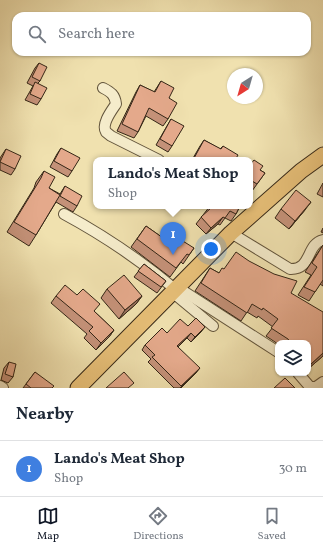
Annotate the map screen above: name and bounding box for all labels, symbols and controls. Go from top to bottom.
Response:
search box [12,12,311,56]
icon: search [26,23,48,45]
text: Search here [58,24,135,45]
north arrow [227,68,263,104]
popup [93,157,253,209]
text: Lando's Meat Shop [108,164,238,185]
text: Shop [108,185,137,203]
pin: 1 [160,222,186,255]
your location [201,239,221,259]
map controls [275,340,311,376]
button: layers [275,340,311,376]
text: Nearby [16,403,74,426]
text: Lando's Meat Shop [54,449,185,470]
text: 1 [26,460,32,478]
text: 30 m [279,460,307,478]
text: Shop [54,470,83,488]
tab: Map [37,505,59,544]
tab: Directions [133,505,184,544]
tab: Saved [258,505,286,544]

